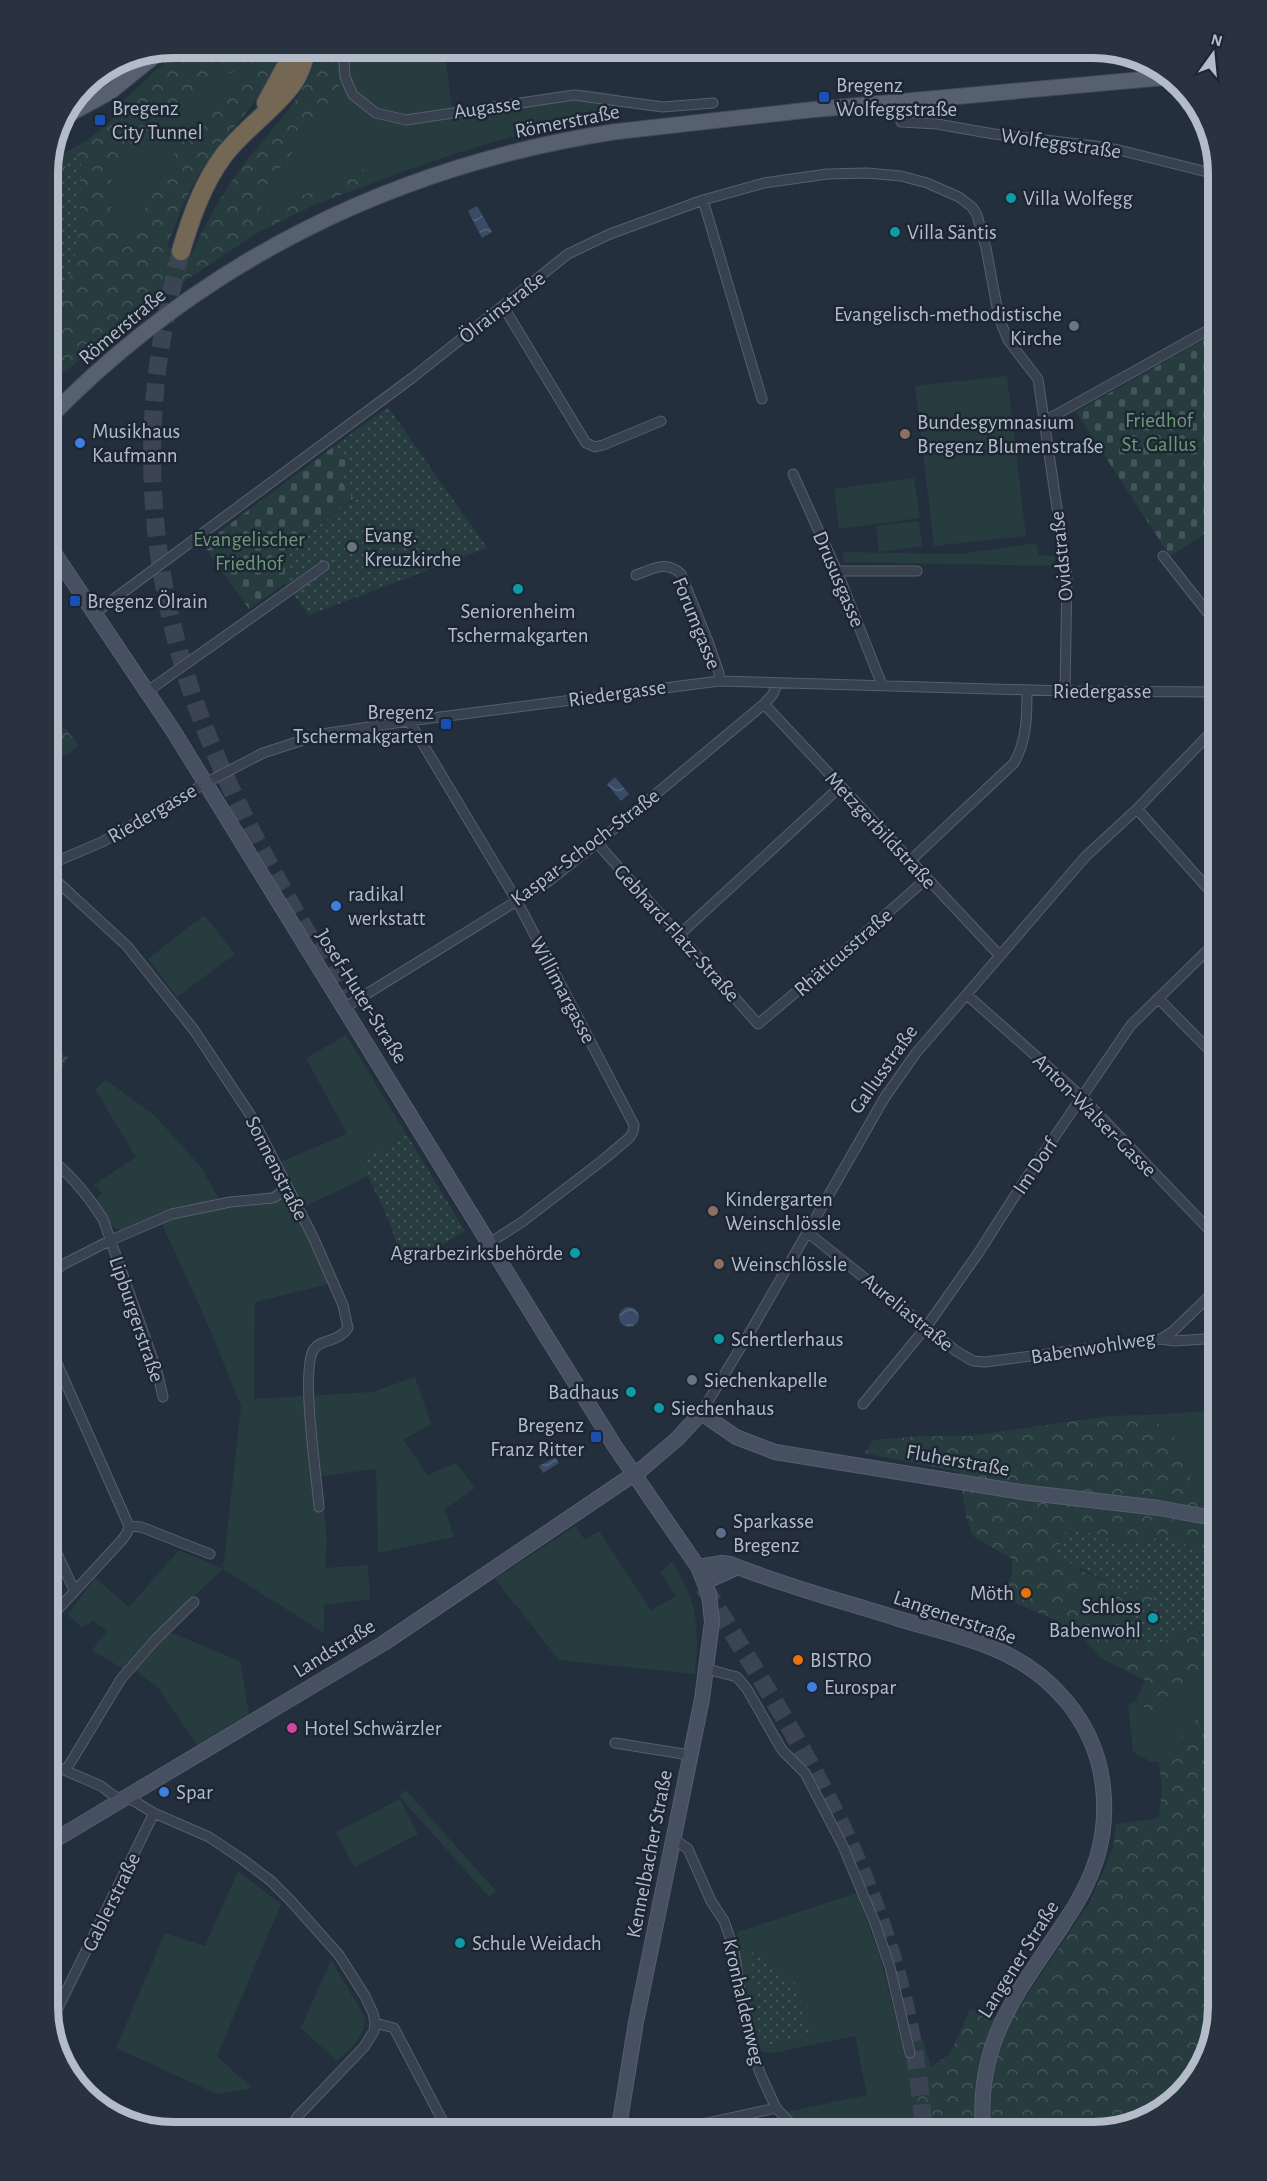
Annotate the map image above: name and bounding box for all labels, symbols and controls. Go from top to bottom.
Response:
north arrow [1183,24,1243,84]
text: N [1209,31,1224,50]
place label: Bregenz Wolfeggstraße [836,75,957,120]
marker: Bregenz Wolfeggstraße [817,90,831,104]
street label: Augasse [452,92,522,123]
place label: Bregenz City Tunnel [112,98,203,143]
street label: Römerstraße [513,101,621,142]
marker: Bregenz City Tunnel [93,113,107,127]
street label: Wolfeggstraße [999,125,1122,162]
place label: Villa Wolfegg [1023,188,1133,209]
marker: Villa Wolfegg [1004,191,1018,205]
place label: Villa Säntis [907,222,997,243]
marker: Villa Säntis [888,225,902,239]
street label: Ölrainstraße [455,267,549,347]
street label: Römerstraße [75,284,170,369]
place label: Evangelisch-methodistische Kirche [834,304,1062,349]
marker: Evangelisch-methodistische Kirche [1067,319,1081,333]
park label: Friedhof St. Gallus [1121,410,1197,455]
place label: Bundesgymnasium Bregenz Blumenstraße [917,412,1104,457]
place label: Musikhaus Kaufmann [92,421,180,466]
marker: Bundesgymnasium Bregenz Blumenstraße [898,427,912,441]
marker: Musikhaus Kaufmann [73,436,87,450]
street label: Ovidstraße [1046,510,1077,602]
place label: Evang. Kreuzkirche [364,525,461,570]
street label: Drususgasse [809,528,868,630]
park label: Evangelischer Friedhof [193,529,305,574]
marker: Evang. Kreuzkirche [345,540,359,554]
street label: Forumgasse [669,574,725,672]
marker: Seniorenheim Tschermakgarten [511,582,525,596]
place label: Bregenz Ölrain [87,590,208,612]
marker: Bregenz Ölrain [68,594,82,608]
place label: Seniorenheim Tschermakgarten [448,601,588,646]
street label: Riedergasse [567,676,667,711]
street label: Riedergasse [1053,681,1151,702]
place label: Bregenz Tschermakgarten [293,702,434,747]
marker: Bregenz Tschermakgarten [439,717,453,731]
street label: Metzgerbildstraße [821,768,940,893]
street label: Riedergasse [104,780,200,847]
street label: Kaspar-Schoch-Straße [507,785,663,910]
street label: Gebhard-Flatz-Straße [610,861,743,1006]
place label: radikal werkstatt [348,884,426,929]
marker: radikal werkstatt [329,899,343,913]
street label: Rhäticusstraße [790,904,896,1000]
street label: Josef-Huter-Straße [312,926,411,1067]
street label: Willimargasse [526,934,599,1047]
street label: Gallusstraße [845,1021,922,1118]
street label: Anton-Walser-Gasse [1029,1050,1160,1181]
street label: Sonnenstraße [241,1113,312,1224]
street label: Im Dorf [1009,1133,1063,1198]
place label: Kindergarten Weinschlössle [725,1189,841,1234]
marker: Kindergarten Weinschlössle [706,1204,720,1218]
place label: Agrarbezirksbehörde [391,1243,563,1264]
marker: Agrarbezirksbehörde [568,1246,582,1260]
street label: Lipburgerstraße [105,1254,168,1385]
place label: Weinschlössle [731,1254,847,1275]
marker: Weinschlössle [712,1257,726,1271]
street label: Aureliastraße [858,1269,957,1355]
street label: Babenwohlweg [1029,1327,1158,1368]
place label: Schertlerhaus [731,1329,843,1350]
marker: Schertlerhaus [712,1332,726,1346]
place label: Siechenkapelle [704,1370,827,1391]
marker: Siechenkapelle [685,1373,699,1387]
place label: Badhaus [548,1382,619,1403]
marker: Badhaus [624,1385,638,1399]
place label: Siechenhaus [671,1398,774,1419]
marker: Siechenhaus [652,1401,666,1415]
place label: Bregenz Franz Ritter [490,1415,584,1460]
marker: Bregenz Franz Ritter [589,1430,603,1444]
street label: Fluherstraße [905,1441,1011,1480]
place label: Sparkasse Bregenz [733,1511,814,1556]
marker: Sparkasse Bregenz [714,1526,728,1540]
place label: Möth [970,1583,1014,1604]
marker: Möth [1019,1586,1033,1600]
street label: Langenerstraße [891,1587,1019,1648]
place label: Schloss Babenwohl [1049,1596,1141,1641]
marker: Schloss Babenwohl [1146,1611,1160,1625]
street label: Landstraße [290,1615,379,1682]
place label: BISTRO [810,1650,872,1671]
marker: BISTRO [791,1653,805,1667]
place label: Eurospar [824,1677,896,1698]
marker: Eurospar [805,1680,819,1694]
place label: Hotel Schwärzler [304,1718,442,1739]
marker: Hotel Schwärzler [285,1721,299,1735]
street label: Kennelbacher Straße [623,1768,676,1940]
place label: Spar [176,1782,213,1803]
marker: Spar [157,1785,171,1799]
street label: Gablerstraße [79,1850,144,1955]
street label: Langener Straße [974,1897,1063,2022]
place label: Schule Weidach [472,1933,602,1954]
marker: Schule Weidach [453,1936,467,1950]
street label: Kronhaldenweg [719,1937,768,2068]

